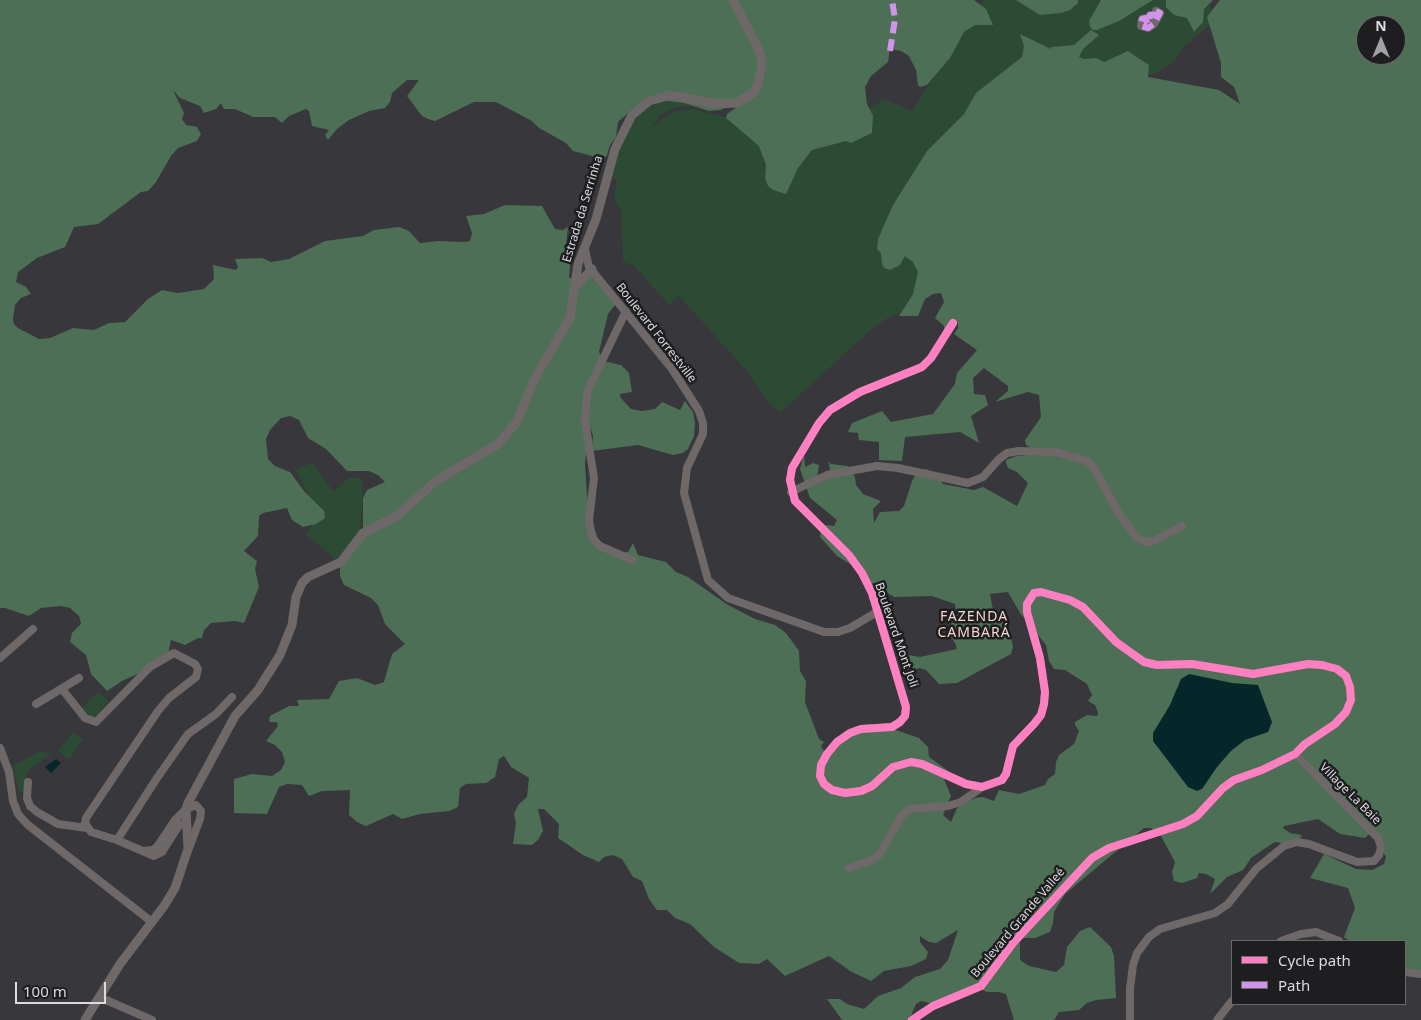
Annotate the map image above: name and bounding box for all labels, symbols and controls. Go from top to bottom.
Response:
north arrow [1356,15,1406,65]
text: N [1375,16,1387,35]
street label: Estrada da Serrinha [560,154,606,264]
street label: Boulevard Forrestville [613,280,699,386]
street label: Boulevard Mont Joli [871,581,921,689]
district label: FAZENDA CAMBARÁ [937,609,1011,642]
street label: Village La Baie [1316,760,1384,828]
street label: Boulevard Grande Valleé [968,865,1068,981]
legend [1231,940,1406,1005]
text: Cycle path [1278,950,1351,970]
scale bar [18,972,109,1004]
text: Path [1278,975,1310,995]
text: 100 m [23,981,67,1001]

